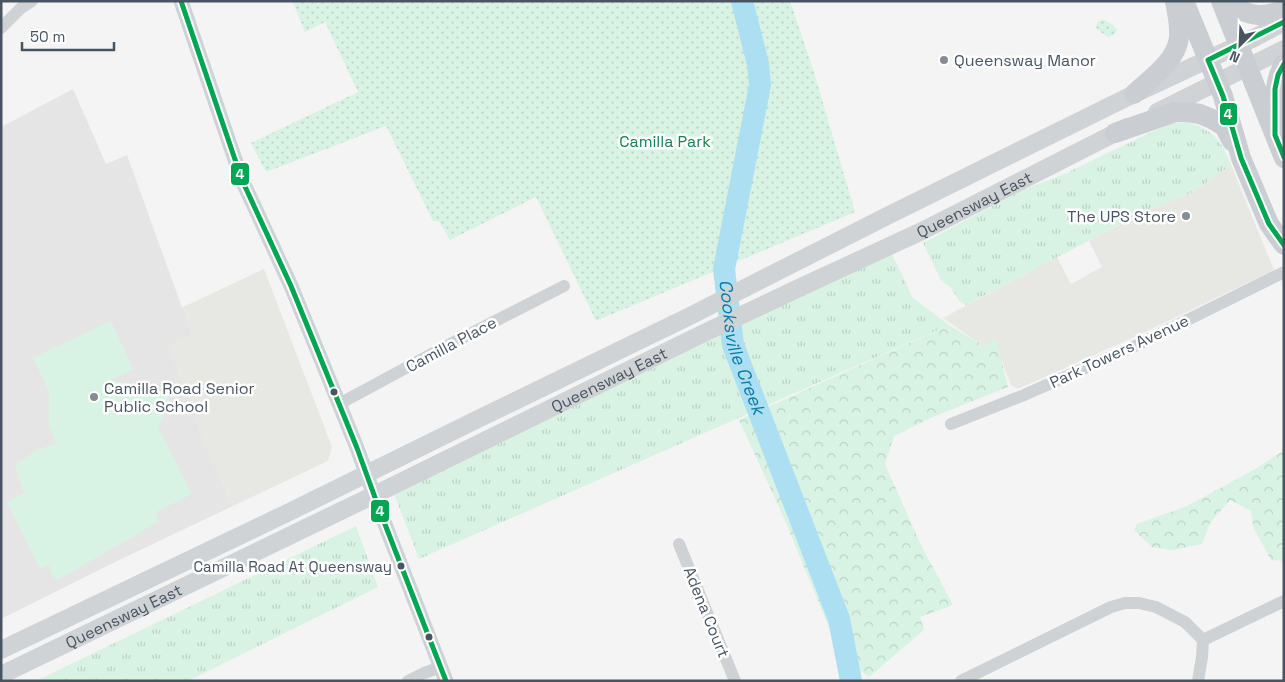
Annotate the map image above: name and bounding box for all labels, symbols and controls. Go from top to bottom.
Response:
scale bar [22,20,115,52]
north arrow [1215,20,1265,70]
text: 50 m [30,27,65,46]
text: N [1227,47,1243,67]
place label: Queensway Manor [954,50,1096,71]
marker: Queensway Manor [938,54,950,66]
line badge: 4 [1219,102,1238,126]
text: 4 [1224,105,1233,123]
park label: Camilla Park [619,131,711,152]
line badge: 4 [230,162,250,186]
text: 4 [236,165,245,183]
street label: Queensway East [913,167,1036,243]
place label: The UPS Store [1067,206,1176,227]
marker: The UPS Store [1180,210,1192,222]
water label: Cooksville Creek [714,278,772,420]
street label: Park Towers Avenue [1046,310,1192,393]
street label: Camilla Place [402,312,500,377]
street label: Queensway East [548,343,671,417]
place label: Camilla Road Senior Public School [104,378,255,417]
unlabelled marker [329,387,339,397]
marker: Camilla Road Senior Public School [88,391,100,403]
line badge: 4 [370,499,390,523]
text: 4 [376,502,385,520]
place label: Camilla Road At Queensway [193,557,392,576]
marker: Camilla Road At Queensway [396,561,406,571]
street label: Adena Court [679,564,734,661]
street label: Queensway East [62,579,185,653]
unlabelled marker [424,632,434,642]

